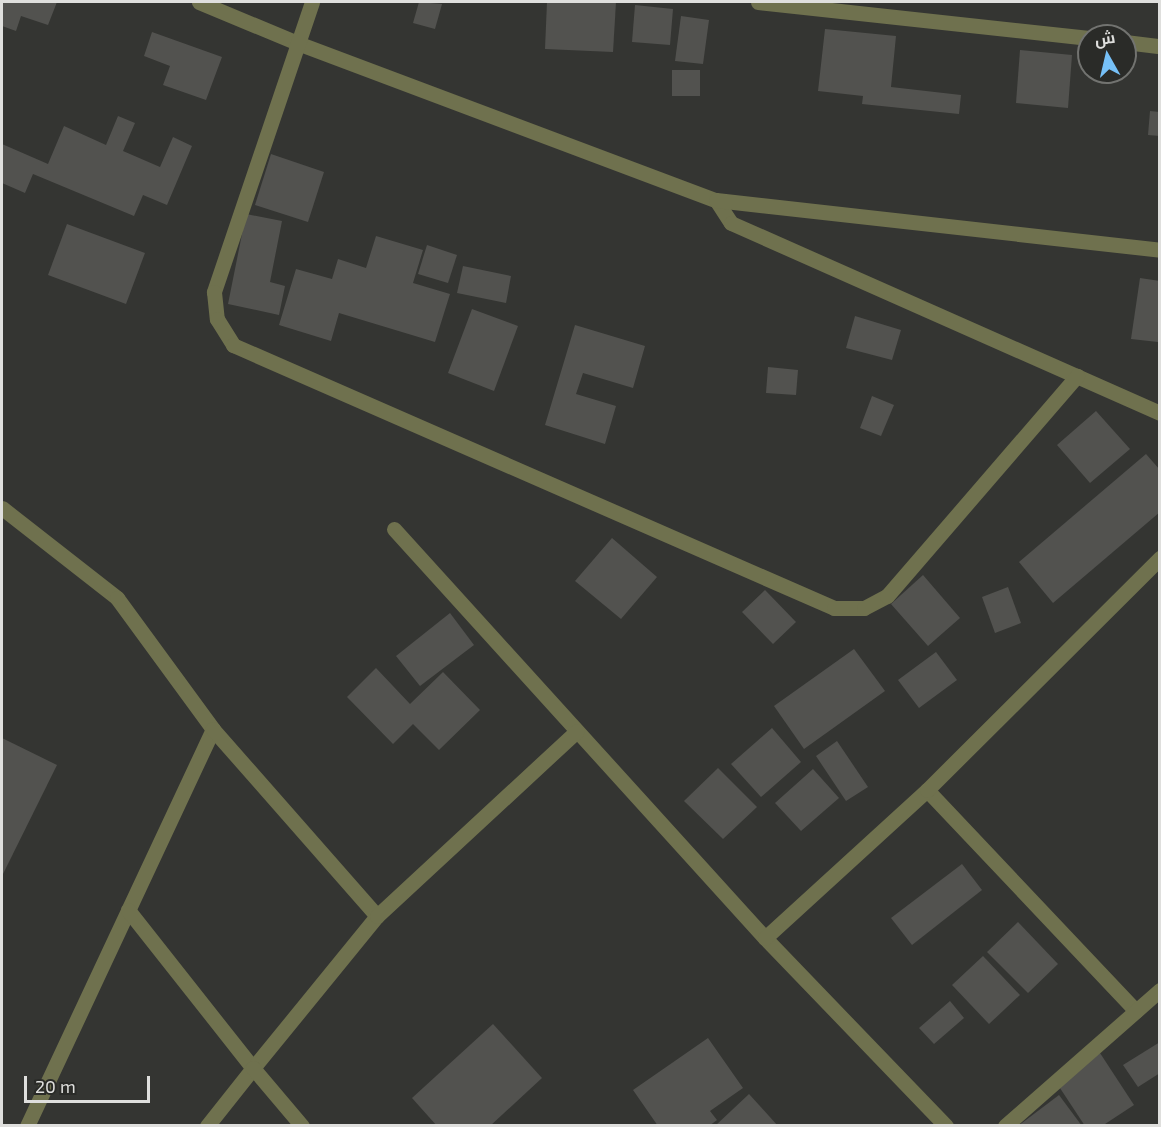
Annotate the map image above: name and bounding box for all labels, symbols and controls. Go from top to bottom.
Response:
north arrow [1077,24,1137,84]
text: ش [1093,27,1116,48]
scale bar [27,1064,153,1102]
text: 20 m [35,1075,76,1097]

